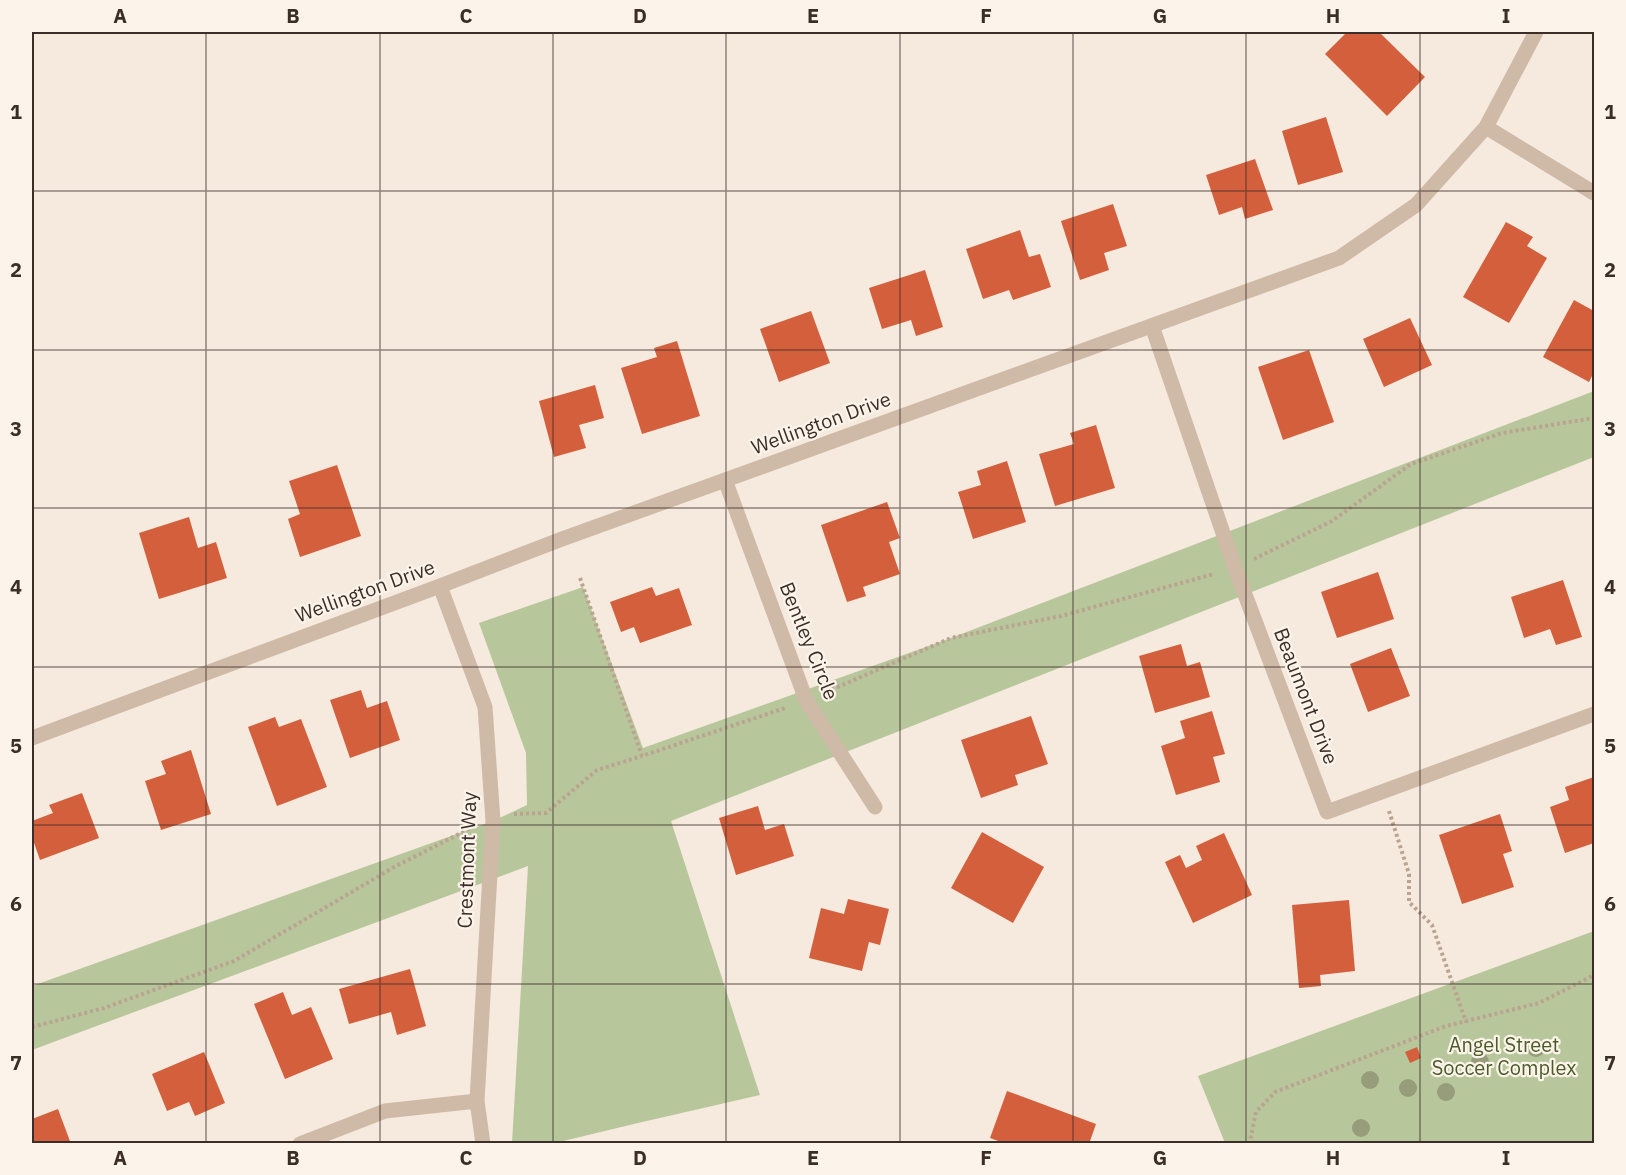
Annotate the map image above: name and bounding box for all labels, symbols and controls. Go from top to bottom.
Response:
text: A [113,2,127,29]
text: B [286,2,300,29]
text: C [459,2,473,29]
text: D [633,2,647,29]
text: E [807,2,819,29]
text: F [980,2,992,29]
text: G [1153,2,1167,29]
text: H [1326,2,1340,29]
text: I [1502,2,1510,29]
text: 1 [10,98,22,125]
text: 1 [1604,98,1616,125]
text: 2 [10,256,22,283]
text: 2 [1604,256,1616,283]
street label: Wellington Drive [747,385,894,460]
text: 3 [10,415,22,442]
text: 3 [1604,415,1616,442]
street label: Wellington Drive [291,553,438,628]
text: 4 [10,573,22,600]
text: 4 [1604,573,1616,600]
street label: Bentley Circle [774,578,845,704]
street label: Beaumont Drive [1268,624,1345,768]
text: 5 [10,732,22,759]
text: 5 [1604,732,1616,759]
street label: Crestmont Way [451,791,482,929]
text: 6 [10,890,22,917]
text: 6 [1604,890,1616,917]
park label: Angel Street Soccer Complex [1432,1031,1576,1081]
text: 7 [10,1049,22,1076]
text: 7 [1604,1049,1616,1076]
text: A [113,1144,127,1171]
text: B [286,1144,300,1171]
text: C [459,1144,473,1171]
text: D [633,1144,647,1171]
text: E [807,1144,819,1171]
text: F [980,1144,992,1171]
text: G [1153,1144,1167,1171]
text: H [1326,1144,1340,1171]
text: I [1502,1144,1510,1171]

